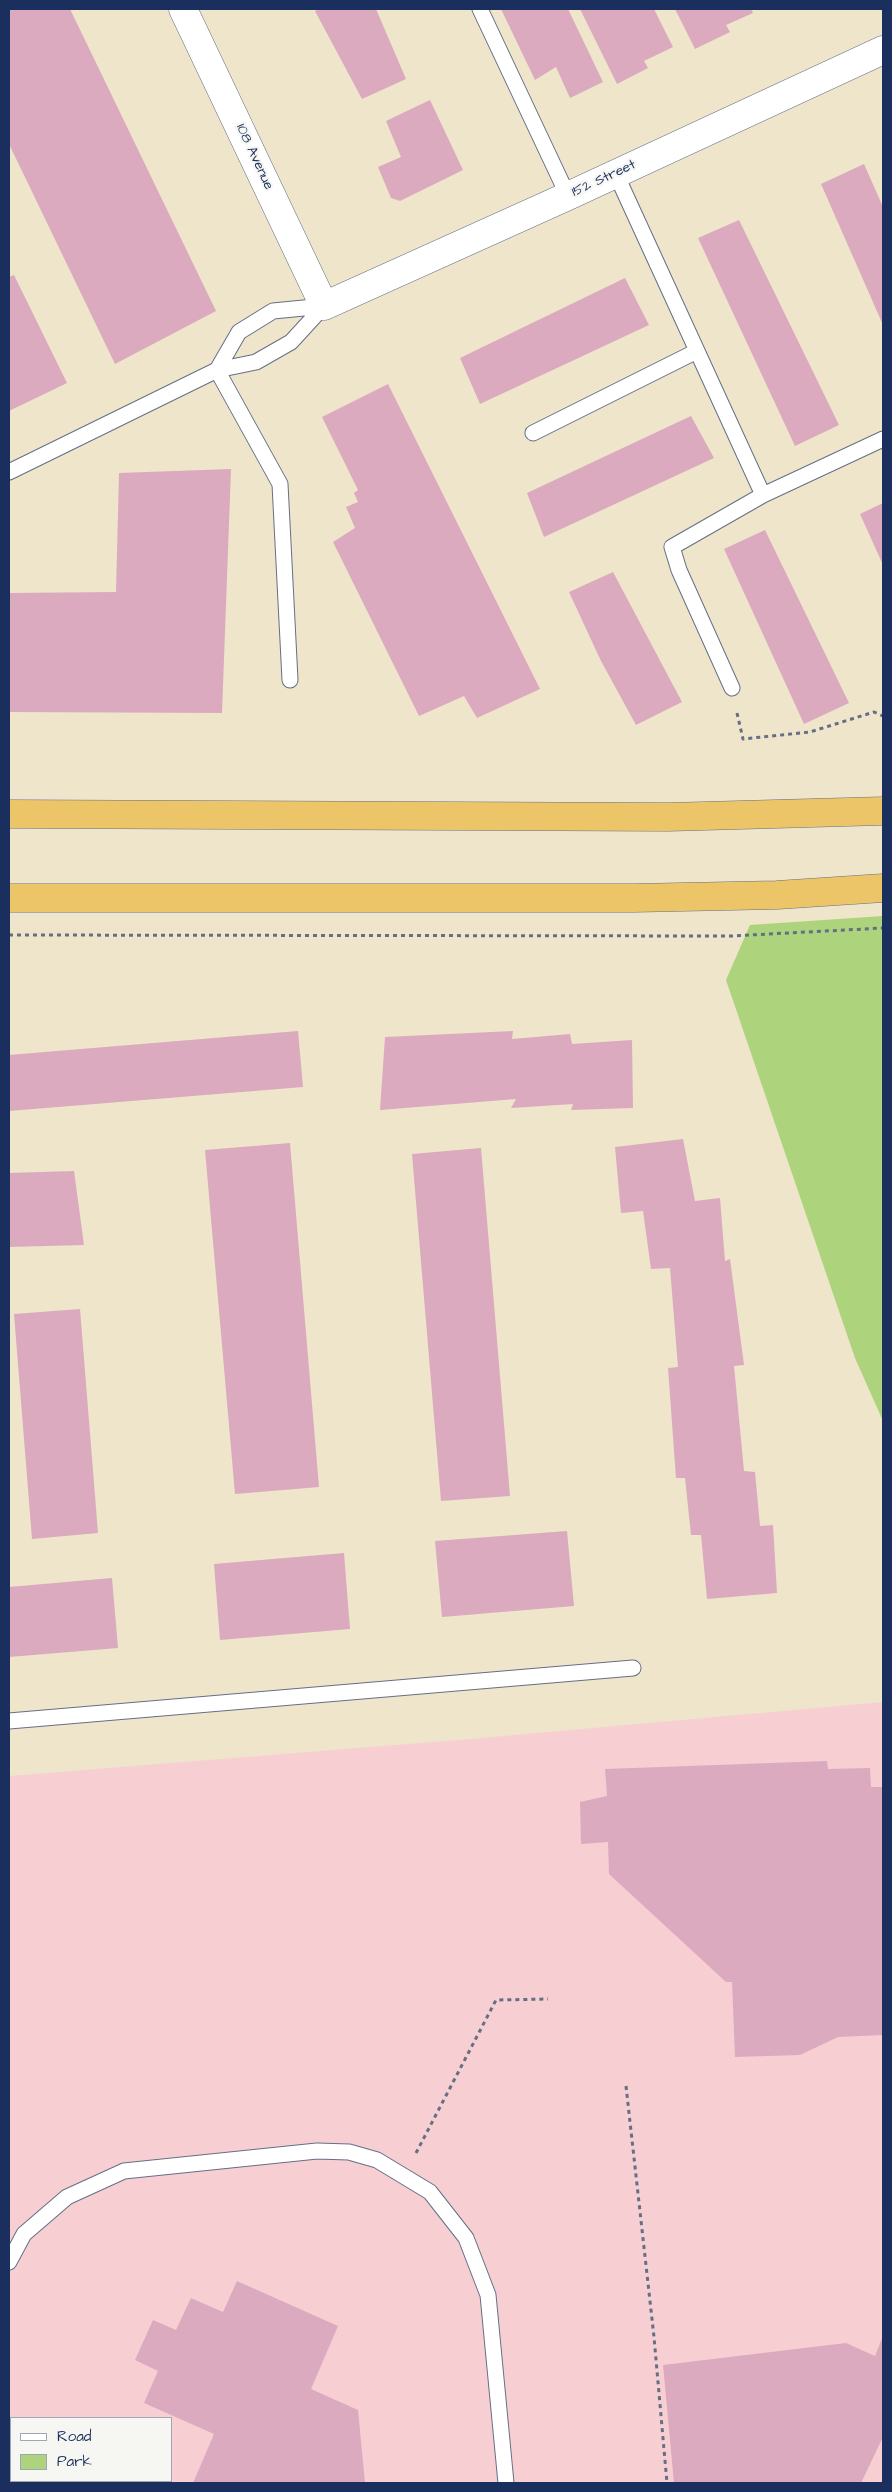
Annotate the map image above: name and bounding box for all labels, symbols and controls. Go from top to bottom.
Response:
street label: 108 Avenue [231,121,277,193]
street label: 152 Street [569,157,639,201]
legend [10,2417,172,2482]
text: Road [57,2426,91,2447]
text: Park [57,2451,92,2472]

